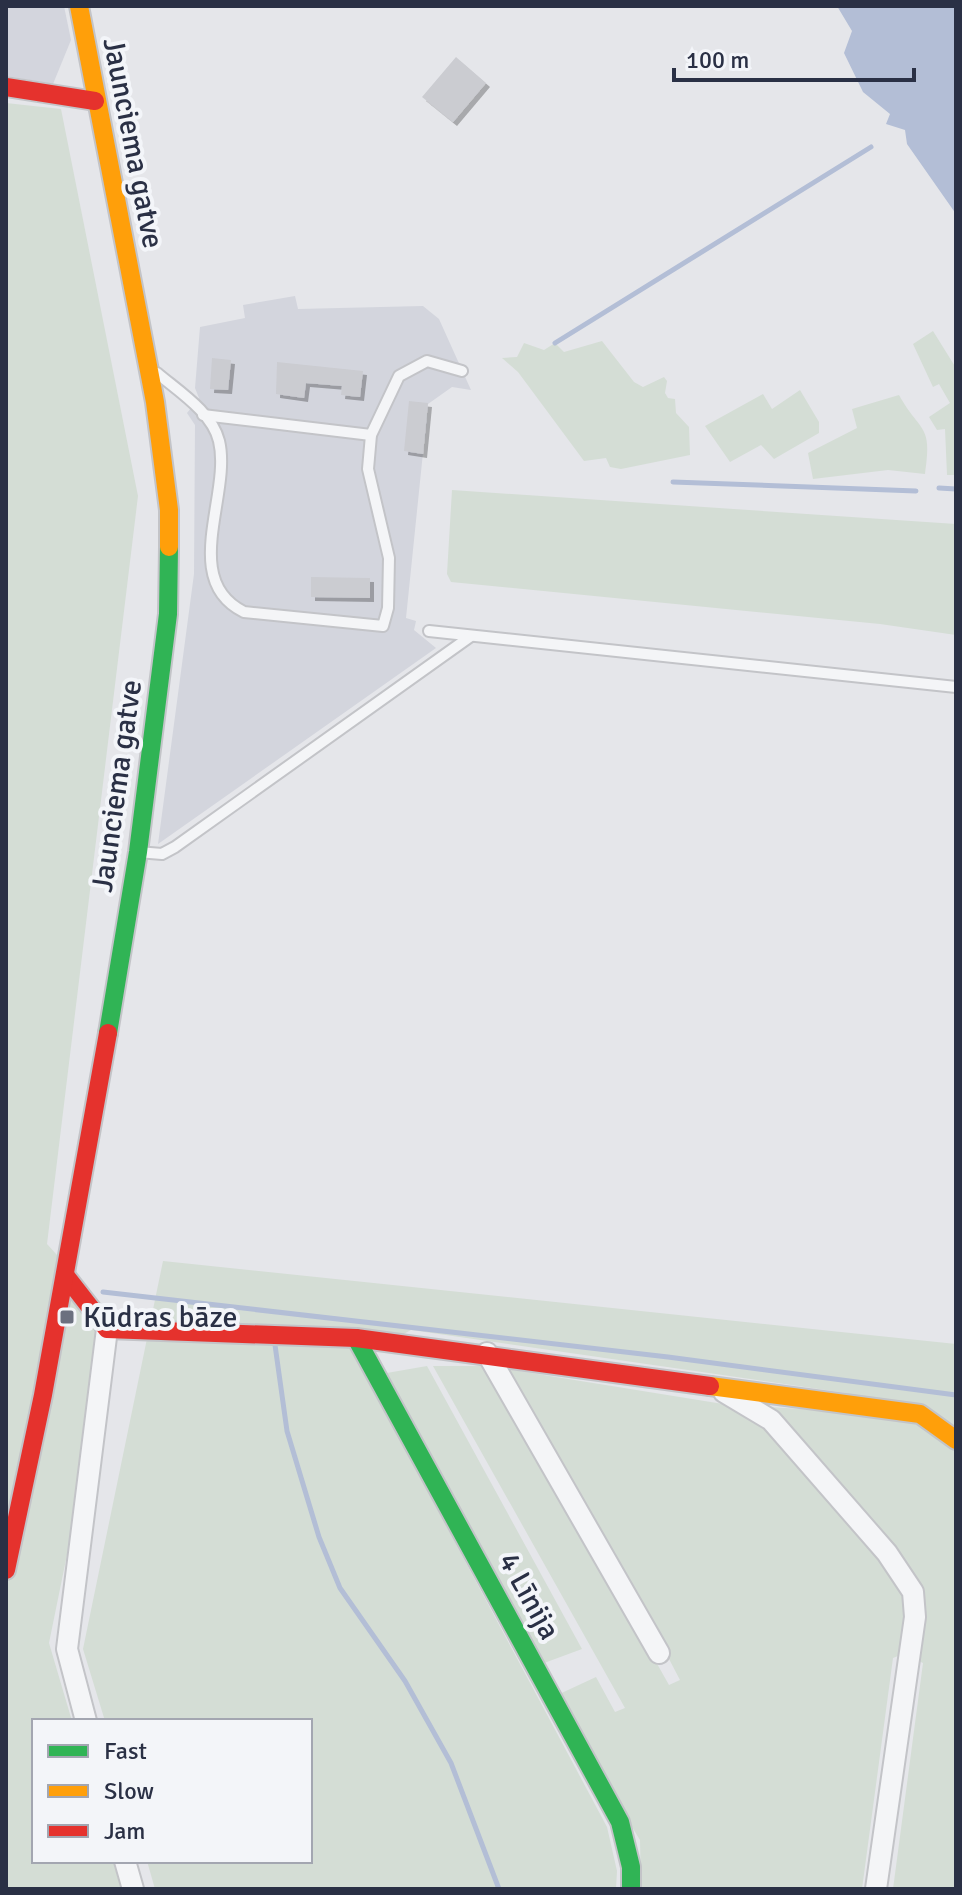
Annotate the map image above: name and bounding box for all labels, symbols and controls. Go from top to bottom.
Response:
scale bar [674,32,914,82]
street label: Jaunciema gatve [94,35,172,251]
text: 100 m [686,45,749,75]
street label: Jaunciema gatve [84,678,150,894]
place label: Kūdras bāze [83,1299,237,1336]
marker: Kūdras bāze [58,1308,76,1326]
street label: 4 Līnija [490,1546,568,1646]
legend [32,1719,312,1863]
text: Fast [104,1736,147,1766]
text: Slow [104,1776,154,1806]
text: Jam [104,1816,145,1846]

